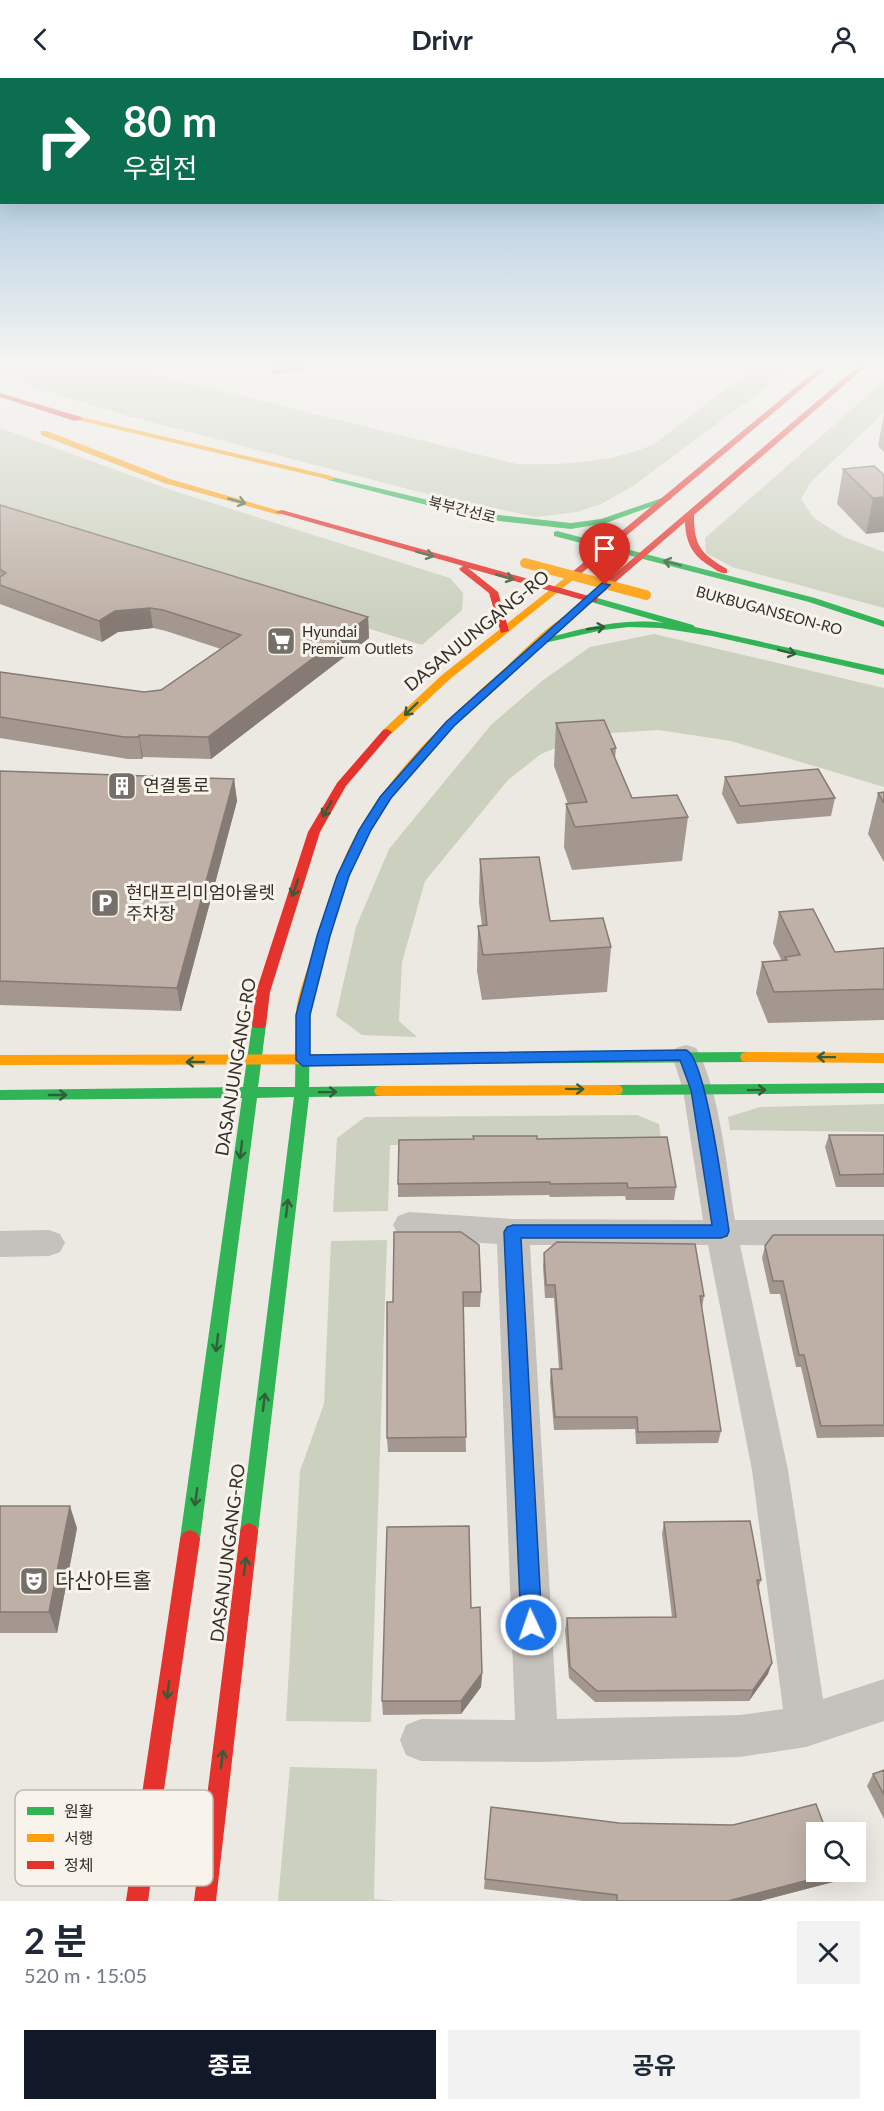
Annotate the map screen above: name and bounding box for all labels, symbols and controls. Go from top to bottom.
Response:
icon: back [24,23,57,56]
text: Drivr [411,23,473,56]
icon: person [827,23,860,56]
text: 80 m [123,96,217,146]
icon: right [24,102,102,180]
text: 우회전 [123,151,198,184]
street label: 북부간선로 [427,492,498,526]
one-way arrow [227,496,246,507]
pin [579,523,630,585]
icon: arrive [588,532,621,565]
one-way arrow [415,549,434,560]
one-way arrow [662,557,681,569]
street label: DASANJUNGANG-RO [400,565,553,695]
one-way arrow [495,572,514,583]
street label: BUKBUGANSEON-RO [694,582,844,638]
place label: Hyundai Premium Outlets [302,622,413,657]
one-way arrow [585,622,605,633]
supermarket icon: Hyundai Premium Outlets [265,625,297,657]
one-way arrow [778,646,797,658]
one-way arrow [404,701,419,715]
building icon: 연결통로 [106,770,138,802]
place label: 연결통로 [143,774,209,796]
one-way arrow [321,800,333,817]
one-way arrow [289,878,300,897]
place label: 현대프리미엄아울렛 주차장 [126,881,275,924]
parking icon: 현대프리미엄아울렛 주차장 [89,887,121,919]
street label: DASANJUNGANG-RO [210,976,260,1157]
one-way arrow [816,1051,836,1063]
one-way arrow [186,1056,206,1068]
one-way arrow [564,1083,584,1095]
one-way arrow [746,1084,766,1095]
one-way arrow [318,1086,338,1098]
one-way arrow [48,1089,68,1101]
one-way arrow [236,1139,247,1159]
one-way arrow [282,1199,293,1219]
one-way arrow [211,1333,222,1352]
one-way arrow [259,1392,270,1412]
street label: DASANJUNGANG-RO [205,1462,249,1644]
one-way arrow [191,1486,202,1506]
one-way arrow [239,1556,250,1576]
theatre icon: 다산아트홀 [18,1565,50,1597]
place label: 다산아트홀 [55,1567,152,1592]
position arrow [499,1593,563,1657]
one-way arrow [163,1679,174,1699]
one-way arrow [217,1750,228,1770]
legend [15,1790,213,1886]
text: 원활 [64,1801,94,1820]
map controls [806,1822,866,1882]
button: search [806,1822,866,1882]
text: 서행 [64,1828,93,1847]
text: 정체 [64,1855,93,1874]
text: 2 분 [24,1918,87,1962]
button: close [797,1921,860,1984]
text: 520 m · 15:05 [24,1963,147,1987]
button: 종료 [24,2030,436,2099]
button: 공유 [448,2030,860,2099]

